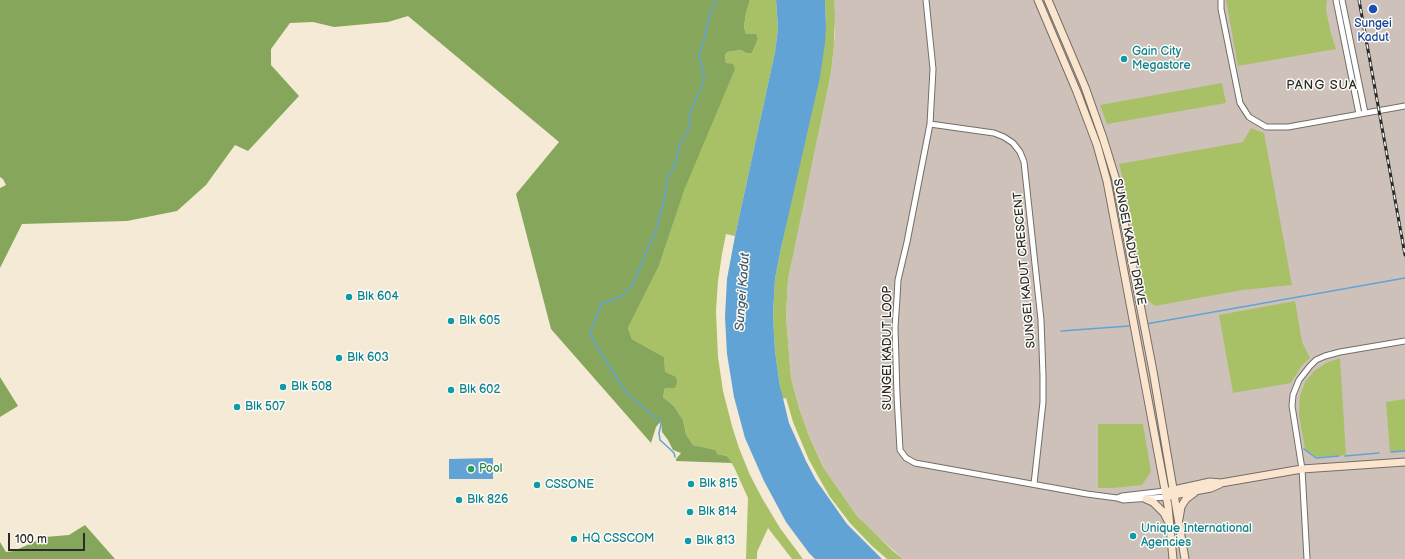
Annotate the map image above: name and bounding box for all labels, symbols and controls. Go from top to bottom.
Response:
marker: Sungei Kadut [1367,3,1379,15]
place label: Sungei Kadut [1354,17,1392,45]
place label: Gain City Megastore [1132,45,1190,73]
marker: Gain City Megastore [1119,54,1129,64]
district label: PANG SUA [1286,78,1358,94]
street label: SUNGEI KADUT DRIVE [1110,178,1148,306]
street label: SUNGEI KADUT CRESCENT [1011,191,1039,349]
water label: Sungei Kadut [732,252,754,332]
street label: SUNGEI KADUT LOOP [881,286,895,410]
place label: Blk 604 [357,290,399,304]
marker: Blk 604 [344,292,354,302]
place label: Blk 605 [459,314,500,328]
marker: Blk 605 [446,316,456,326]
place label: Blk 603 [347,351,389,365]
marker: Blk 603 [334,353,344,363]
place label: Blk 508 [291,380,332,394]
marker: Blk 508 [278,382,288,392]
place label: Blk 602 [459,383,500,397]
marker: Blk 602 [446,385,456,395]
place label: Blk 507 [245,400,285,414]
marker: Blk 507 [232,402,242,412]
place label: Pool [479,462,502,476]
marker: Pool [466,464,476,474]
place label: Blk 815 [699,477,738,491]
place label: CSSONE [545,478,594,492]
marker: Blk 815 [686,479,696,489]
marker: CSSONE [532,480,542,490]
place label: Blk 826 [467,493,508,507]
marker: Blk 826 [454,495,464,505]
place label: Blk 814 [698,505,737,519]
marker: Blk 814 [685,507,695,517]
place label: Unique International Agencies [1141,522,1252,550]
scale bar [10,525,87,551]
marker: Unique International Agencies [1128,531,1138,541]
text: 100 m [15,532,47,547]
place label: HQ CSSCOM [582,532,654,546]
marker: HQ CSSCOM [569,534,579,544]
place label: Blk 813 [696,534,735,548]
marker: Blk 813 [683,536,693,546]

